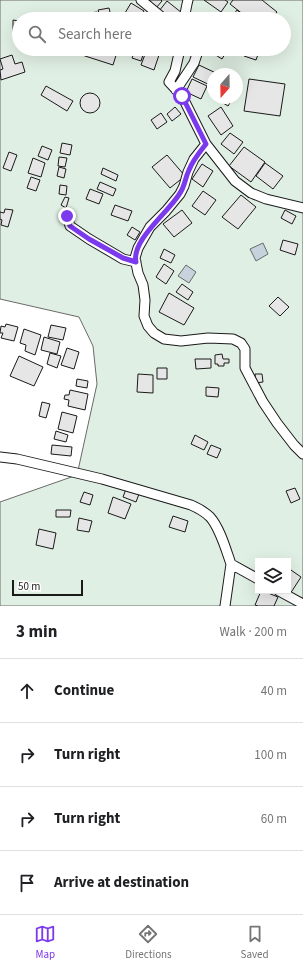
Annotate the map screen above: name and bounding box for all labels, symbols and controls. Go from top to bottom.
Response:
search box [12,12,291,56]
icon: search [26,23,48,45]
text: Search here [58,24,132,45]
north arrow [207,68,243,104]
route start [173,87,191,105]
route end [58,207,76,225]
map controls [255,558,291,594]
button: layers [255,558,291,594]
scale bar [12,578,83,597]
text: 50 m [18,579,40,594]
text: 3 min [16,620,57,644]
text: Walk · 200 m [219,623,287,641]
icon: ahead [16,680,38,702]
text: Continue [54,680,114,701]
text: 40 m [261,682,287,700]
icon: right [16,744,38,766]
text: Turn right [54,744,120,765]
text: 100 m [254,746,287,764]
icon: right [16,808,38,830]
text: Turn right [54,808,120,829]
text: 60 m [261,810,287,828]
icon: arrive [16,872,38,894]
text: Arrive at destination [54,872,189,893]
tab: Map [34,923,56,962]
tab: Directions [125,923,172,962]
tab: Saved [241,923,269,962]

